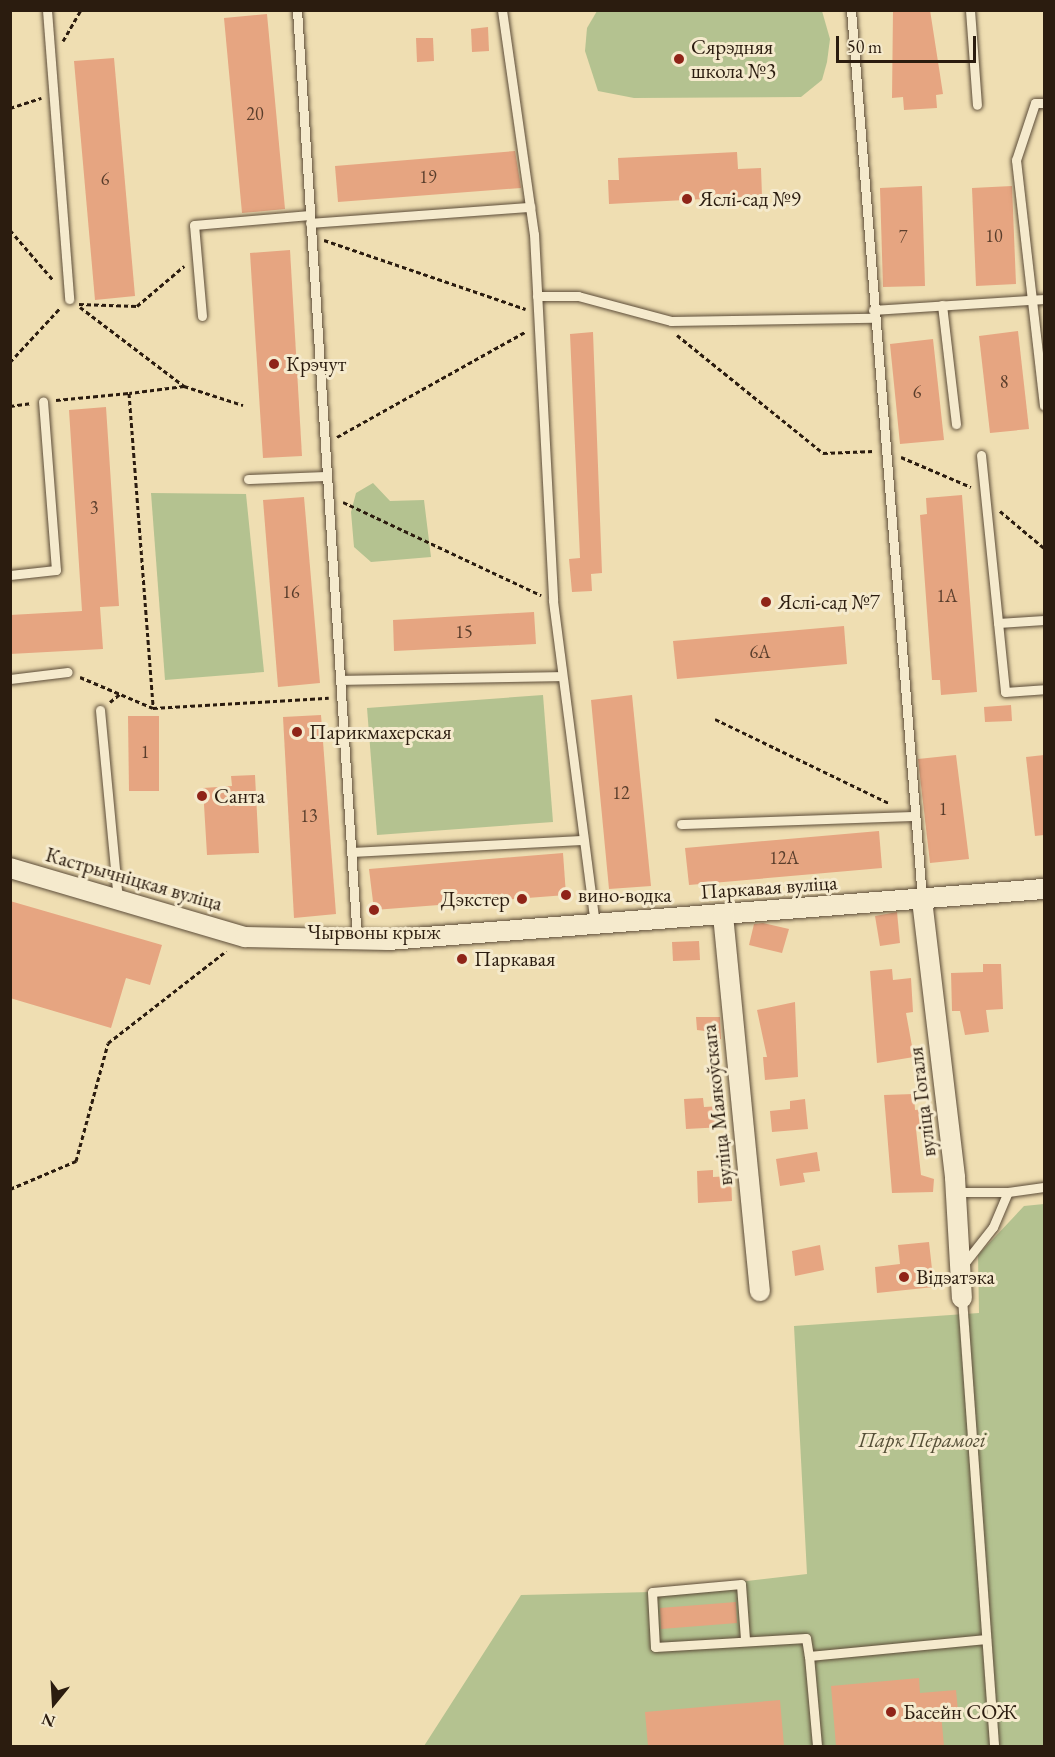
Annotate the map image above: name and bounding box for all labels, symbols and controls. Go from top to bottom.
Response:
scale bar [839,24,978,62]
place label: Сярэдняя школа №3 [691,34,776,84]
text: 50 m [847,35,882,58]
marker: Сярэдняя школа №3 [672,52,686,66]
house number: 20 [246,103,264,125]
house number: 19 [419,166,437,188]
house number: 6 [101,168,109,190]
place label: Яслі-сад №9 [699,186,801,212]
marker: Яслі-сад №9 [680,192,694,206]
house number: 10 [985,225,1003,247]
house number: 7 [899,226,907,248]
place label: Крэчут [286,351,346,377]
marker: Крэчут [267,357,281,371]
house number: 8 [1000,371,1008,393]
house number: 6 [913,381,921,403]
house number: 3 [90,497,98,519]
house number: 16 [282,581,300,603]
house number: 1А [936,585,958,607]
place label: Яслі-сад №7 [778,589,880,615]
marker: Яслі-сад №7 [759,595,773,609]
house number: 15 [455,621,473,643]
house number: 6А [749,641,771,663]
place label: Парикмахерская [309,719,452,745]
marker: Парикмахерская [290,725,304,739]
house number: 1 [141,741,149,763]
house number: 12 [612,782,630,804]
place label: Санта [214,783,265,809]
marker: Санта [195,789,209,803]
house number: 1 [939,798,947,820]
house number: 13 [300,805,318,827]
street label: Кастрычніцкая вуліца [43,842,225,916]
house number: 12А [769,847,799,869]
street label: Паркавая вуліца [700,870,838,904]
place label: вино-водка [578,882,672,908]
place label: Дэкстер [441,886,510,912]
marker: вино-водка [559,888,573,902]
marker: Дэкстер [515,892,529,906]
marker: Чырвоны крыж [367,903,381,917]
place label: Чырвоны крыж [307,919,441,945]
place label: Паркавая [474,946,555,972]
marker: Паркавая [455,952,469,966]
street label: вуліца Маякоўскага [696,1023,738,1187]
street label: вуліца Гогаля [903,1046,941,1158]
place label: Відэатэка [916,1264,995,1290]
marker: Відэатэка [897,1270,911,1284]
park label: Парк Перамогі [858,1427,986,1453]
north arrow [24,1673,84,1733]
place label: Басейн СОЖ [903,1699,1017,1725]
marker: Басейн СОЖ [884,1705,898,1719]
text: N [39,1709,58,1733]

